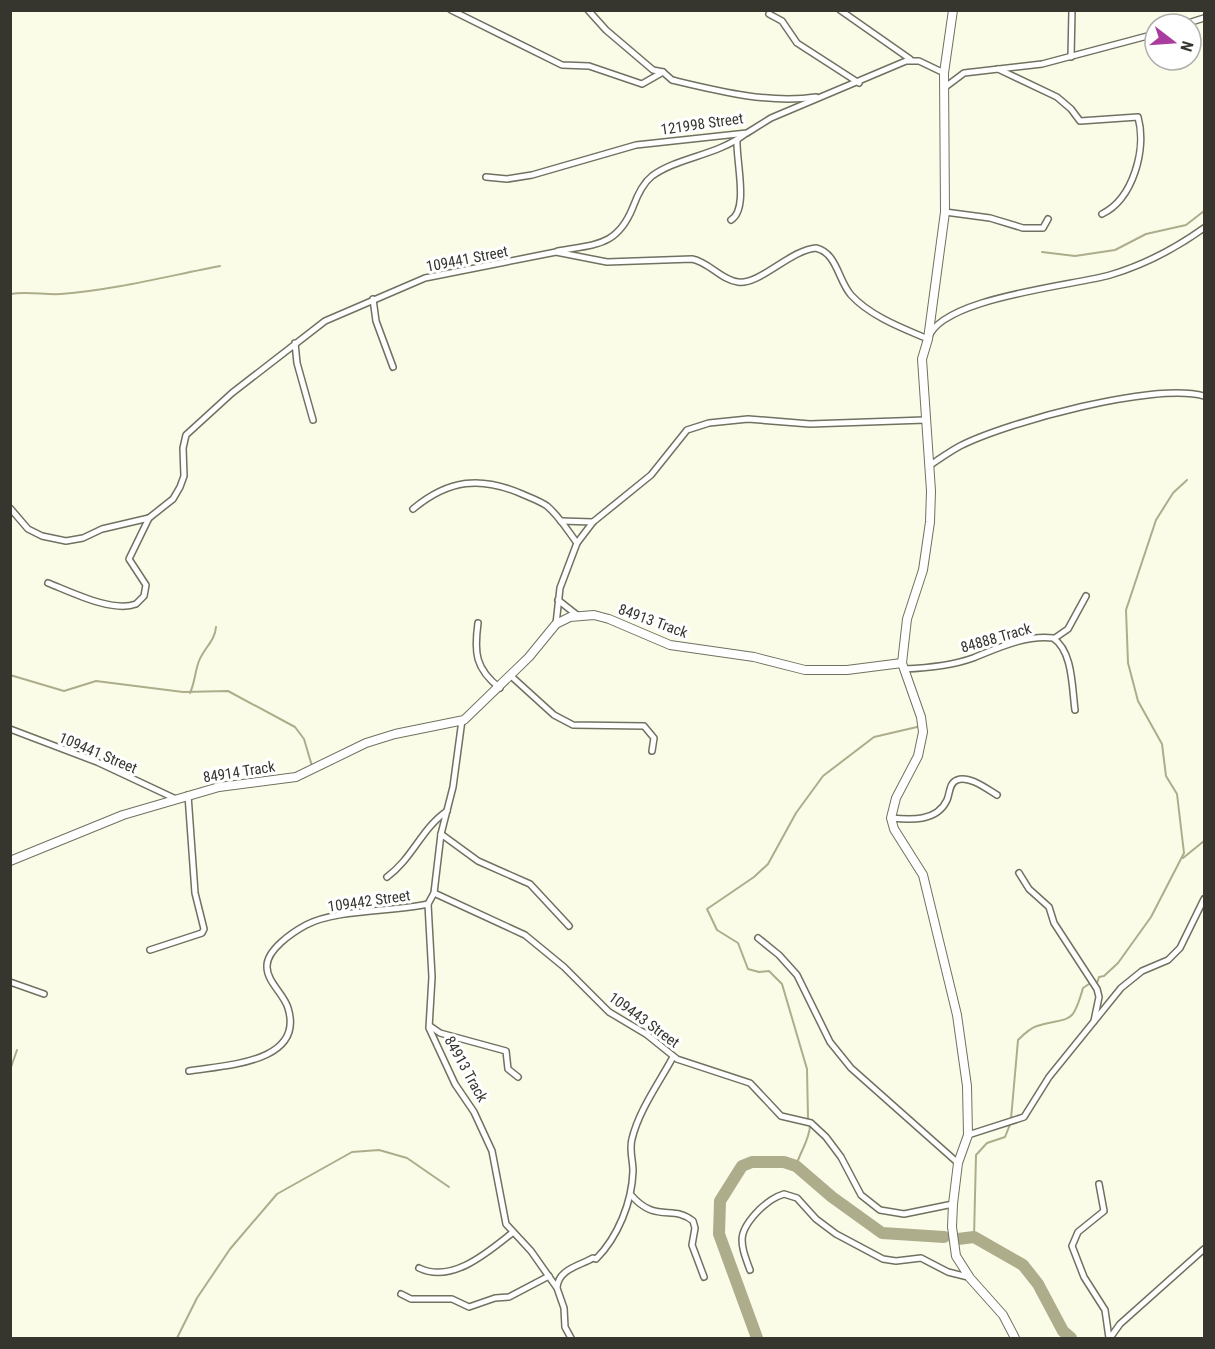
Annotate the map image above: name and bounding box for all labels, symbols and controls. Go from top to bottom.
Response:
north arrow [1143,12,1203,72]
text: N [1176,39,1197,54]
street label: 121998 Street [660,109,744,139]
street label: 109441 Street [425,242,509,276]
street label: 84913 Track [616,600,690,642]
street label: 84888 Track [959,619,1034,657]
street label: 109441 Street [56,728,140,778]
street label: 84914 Track [202,757,276,787]
street label: 109442 Street [327,886,411,916]
street label: 109443 Street [605,988,683,1052]
street label: 84913 Track [441,1033,492,1105]

